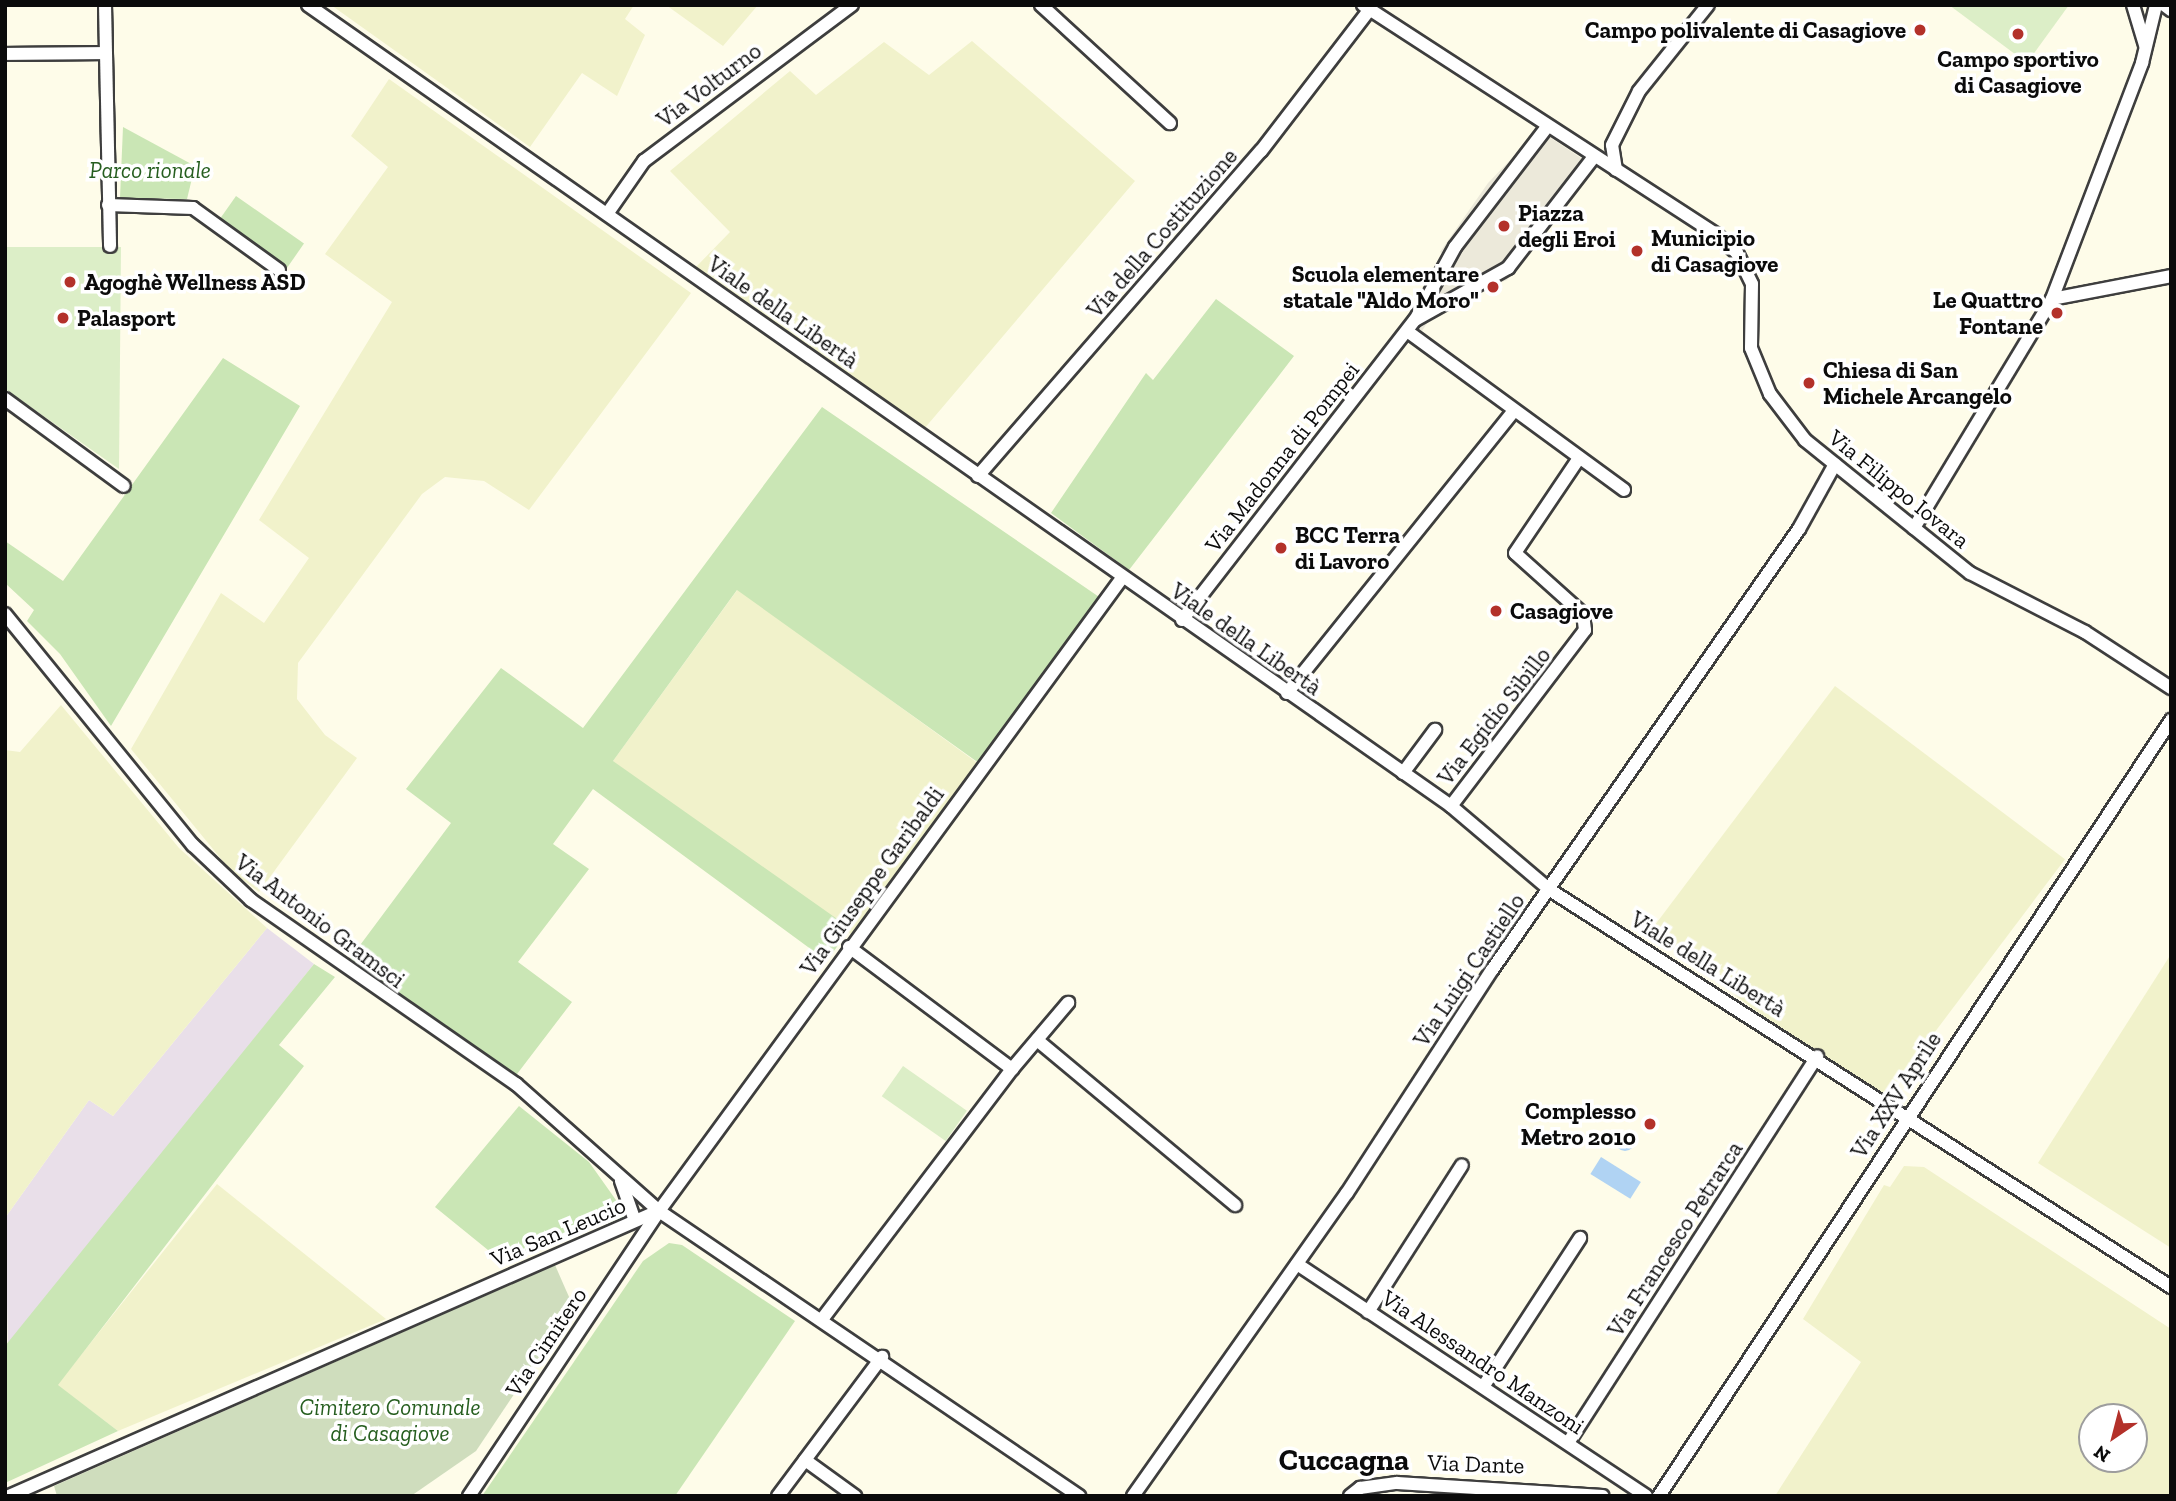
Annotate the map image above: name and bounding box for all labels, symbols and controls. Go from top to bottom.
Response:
place label: Campo polivalente di Casagiove [1585,16,1906,44]
marker: Campo polivalente di Casagiove [1912,22,1928,38]
marker: Campo sportivo di Casagiove [2010,26,2026,42]
street label: Via Volturno [651,36,767,134]
place label: Campo sportivo di Casagiove [1937,45,2099,99]
street label: Via della Costituzione [1081,143,1243,323]
park label: Parco rionale [89,156,211,184]
place label: Piazza degli Eroi [1518,199,1616,253]
marker: Piazza degli Eroi [1496,218,1512,234]
place label: Municipio di Casagiove [1651,224,1778,278]
marker: Municipio di Casagiove [1629,243,1645,259]
street label: Viale della Libertà [702,250,864,374]
place label: Scuola elementare statale "Aldo Moro" [1283,260,1479,314]
place label: Agoghè Wellness ASD [84,268,307,296]
marker: Agoghè Wellness ASD [62,274,78,290]
marker: Scuola elementare statale "Aldo Moro" [1485,279,1501,295]
place label: Le Quattro Fontane [1933,286,2043,340]
place label: Palasport [77,304,175,332]
marker: Le Quattro Fontane [2049,305,2065,321]
marker: Palasport [55,310,71,326]
street label: Via Madonna di Pompei [1199,356,1365,558]
place label: Chiesa di San Michele Arcangelo [1823,356,2012,410]
marker: Chiesa di San Michele Arcangelo [1801,375,1817,391]
street label: Via Filippo Iovara [1823,424,1975,554]
place label: BCC Terra di Lavoro [1295,521,1400,575]
marker: BCC Terra di Lavoro [1273,540,1289,556]
street label: Viale della Libertà [1165,577,1327,701]
place label: Casagiove [1510,597,1613,625]
marker: Casagiove [1488,603,1504,619]
street label: Via Egidio Sibillo [1432,642,1556,790]
street label: Via Giuseppe Garibaldi [794,781,950,981]
street label: Via Antonio Gramsci [229,848,411,994]
street label: Via Luigi Castiello [1408,888,1530,1052]
street label: Viale della Libertà [1625,905,1791,1023]
street label: Via XXV Aprile [1844,1026,1948,1164]
place label: Complesso Metro 2010 [1521,1097,1636,1151]
marker: Complesso Metro 2010 [1642,1116,1658,1132]
street label: Via Francesco Petrarca [1602,1136,1748,1342]
street label: Via San Leucio [486,1191,630,1273]
street label: Via Cimitero [499,1282,593,1402]
street label: Via Alessandro Manzoni [1376,1284,1590,1440]
park label: Cimitero Comunale di Casagiove [300,1393,480,1447]
north arrow [2078,1403,2148,1473]
text: N [2089,1440,2114,1468]
district label: Cuccagna [1279,1442,1409,1478]
street label: Via Dante [1427,1449,1525,1479]

